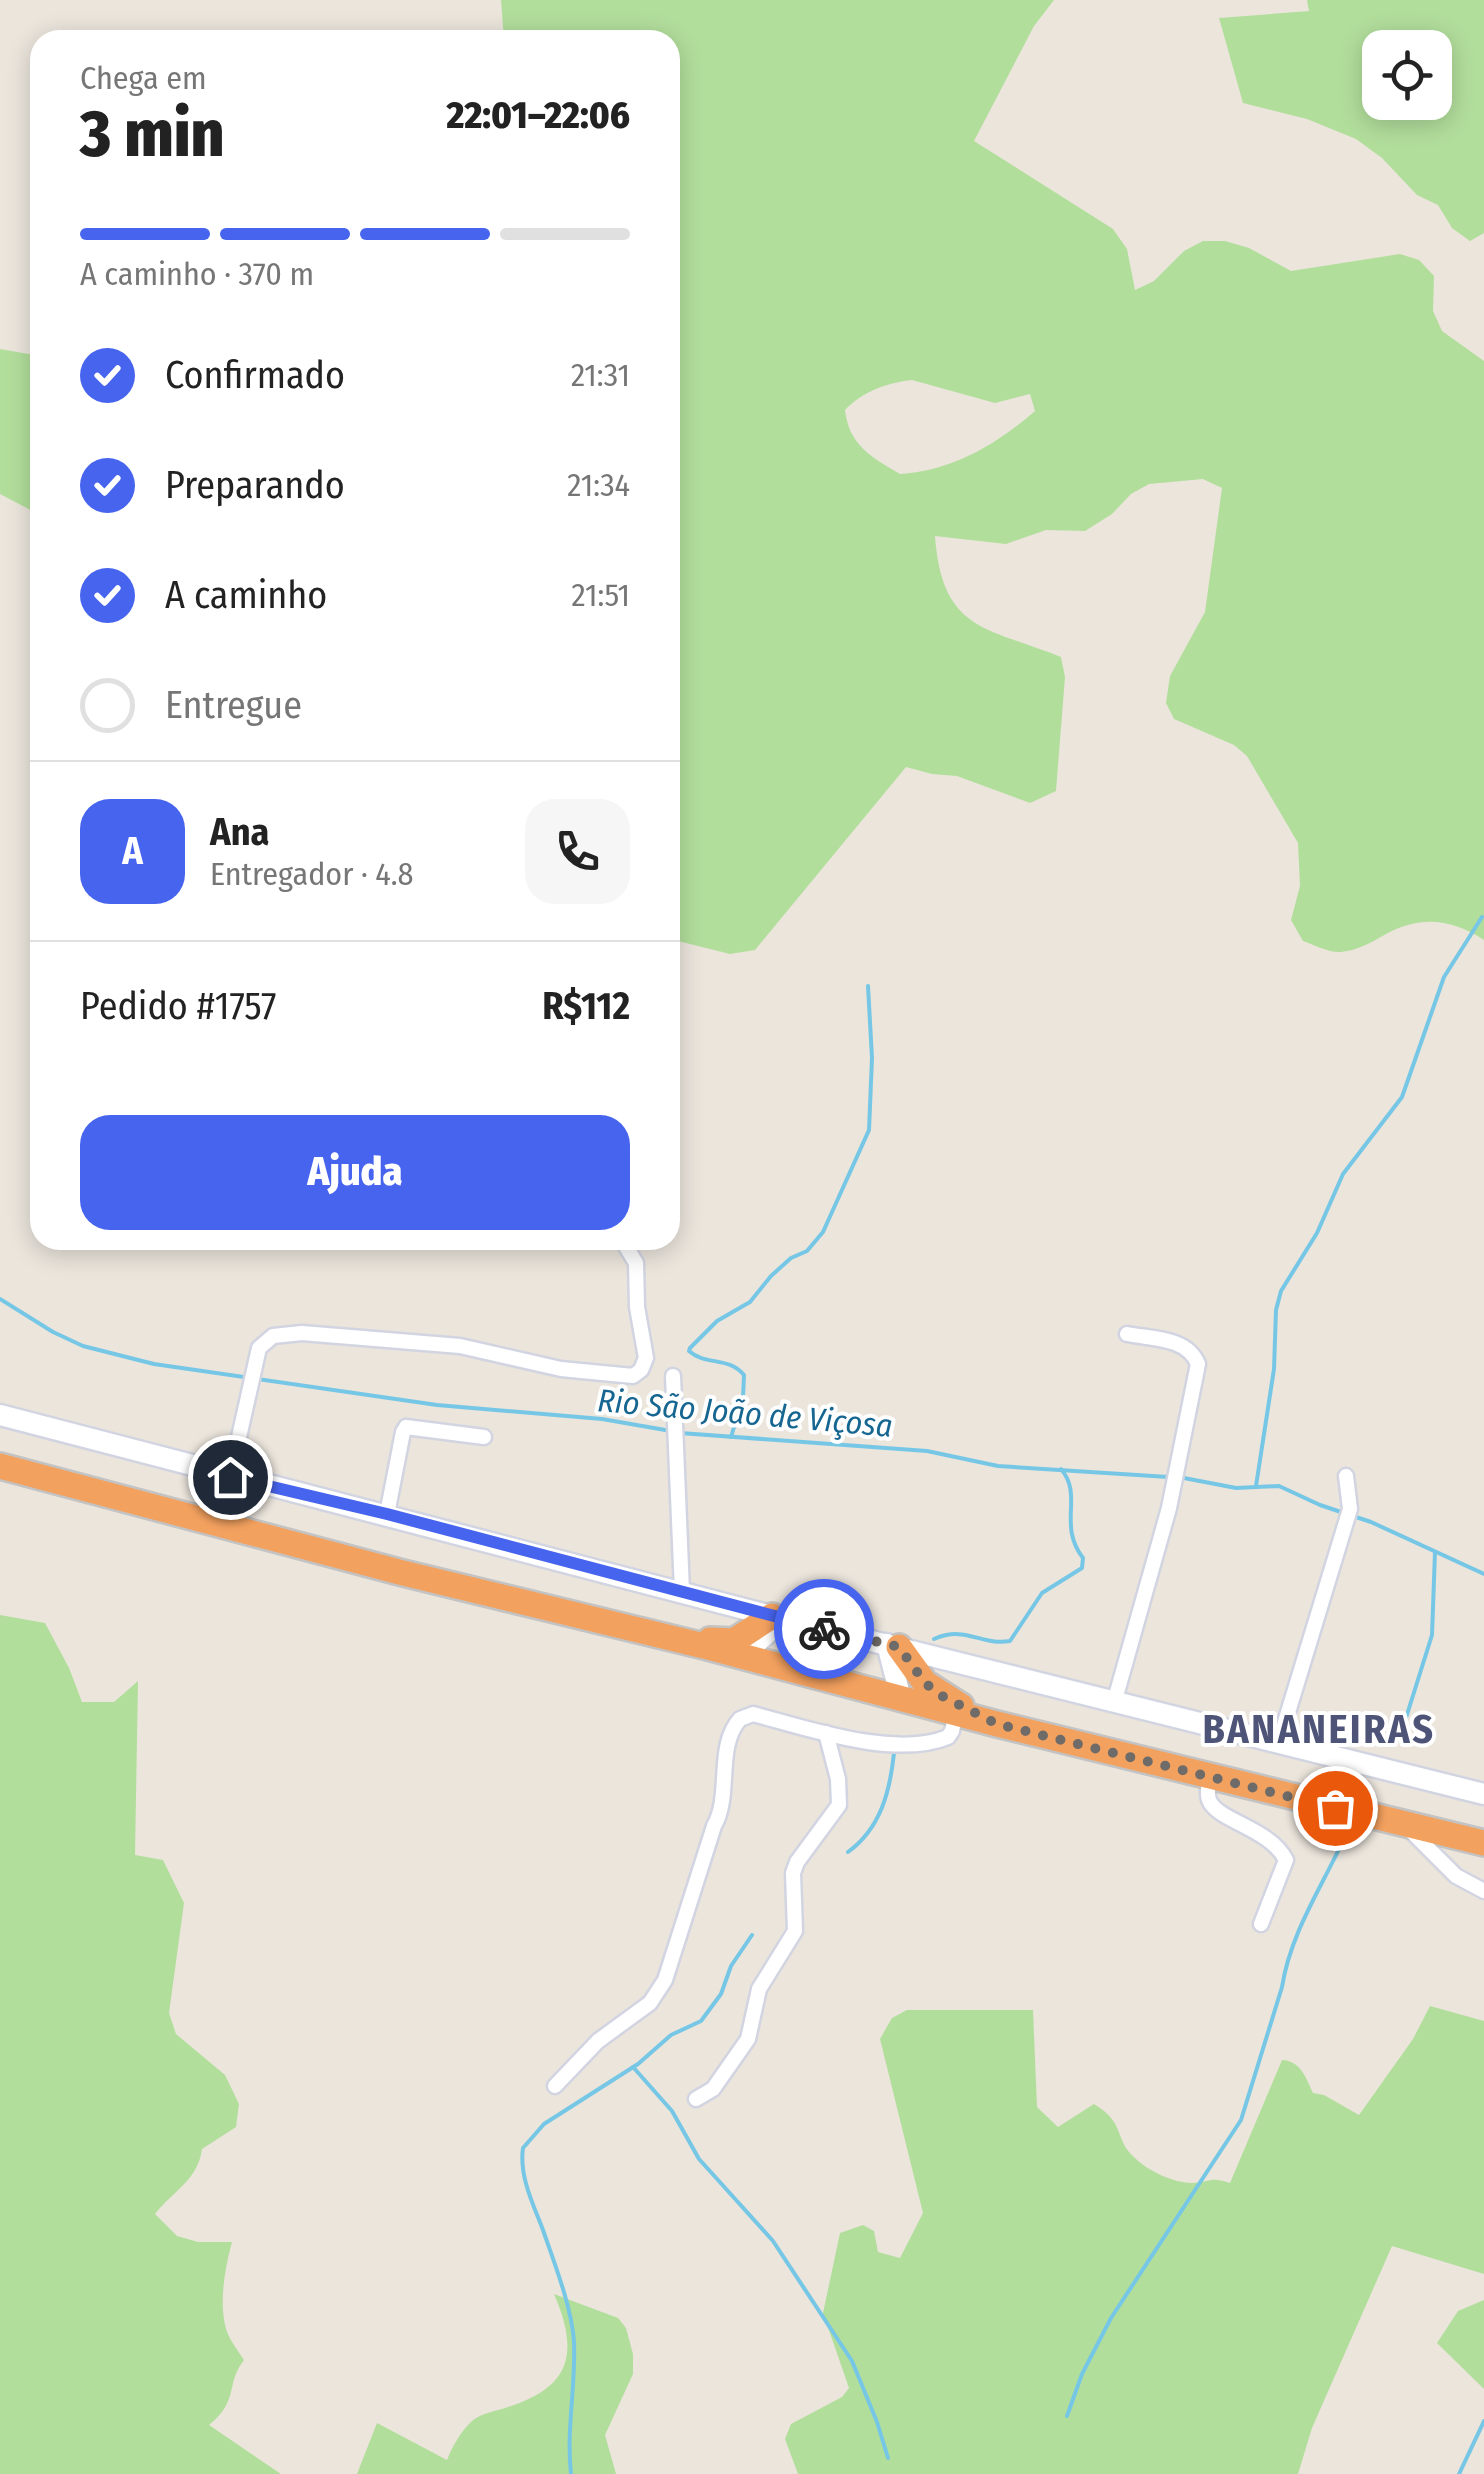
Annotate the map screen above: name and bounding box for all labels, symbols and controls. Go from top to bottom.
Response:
map controls [1362,30,1452,120]
button: locate [1362,30,1452,120]
text: Chega em [80,59,207,97]
text: 22:01–22:06 [447,92,630,138]
text: 3 min [80,95,225,173]
text: A caminho · 370 m [80,255,314,293]
icon: check [80,348,135,403]
text: Confirmado [165,352,345,398]
text: 21:31 [571,356,630,394]
icon: check [80,458,135,513]
text: Preparando [165,462,345,508]
text: 21:34 [567,466,630,504]
icon: check [80,568,135,623]
text: A caminho [165,572,327,618]
text: 21:51 [572,576,630,614]
text: Entregue [165,682,302,728]
button: phone [525,799,630,904]
text: Ana [210,809,269,855]
text: A [122,828,143,874]
text: Entregador · 4.8 [210,855,413,893]
text: Pedido #1757 [80,983,276,1029]
text: R$112 [542,983,630,1029]
button: Ajuda [80,1115,630,1230]
water label: Rio São João de Viçosa [596,1381,894,1445]
pin [188,1435,273,1520]
icon: home [203,1450,258,1505]
courier [774,1579,874,1679]
icon: bike [797,1602,852,1657]
district label: BANANEIRAS [1202,1706,1436,1754]
pin [1293,1766,1378,1851]
icon: bag [1308,1781,1363,1836]

